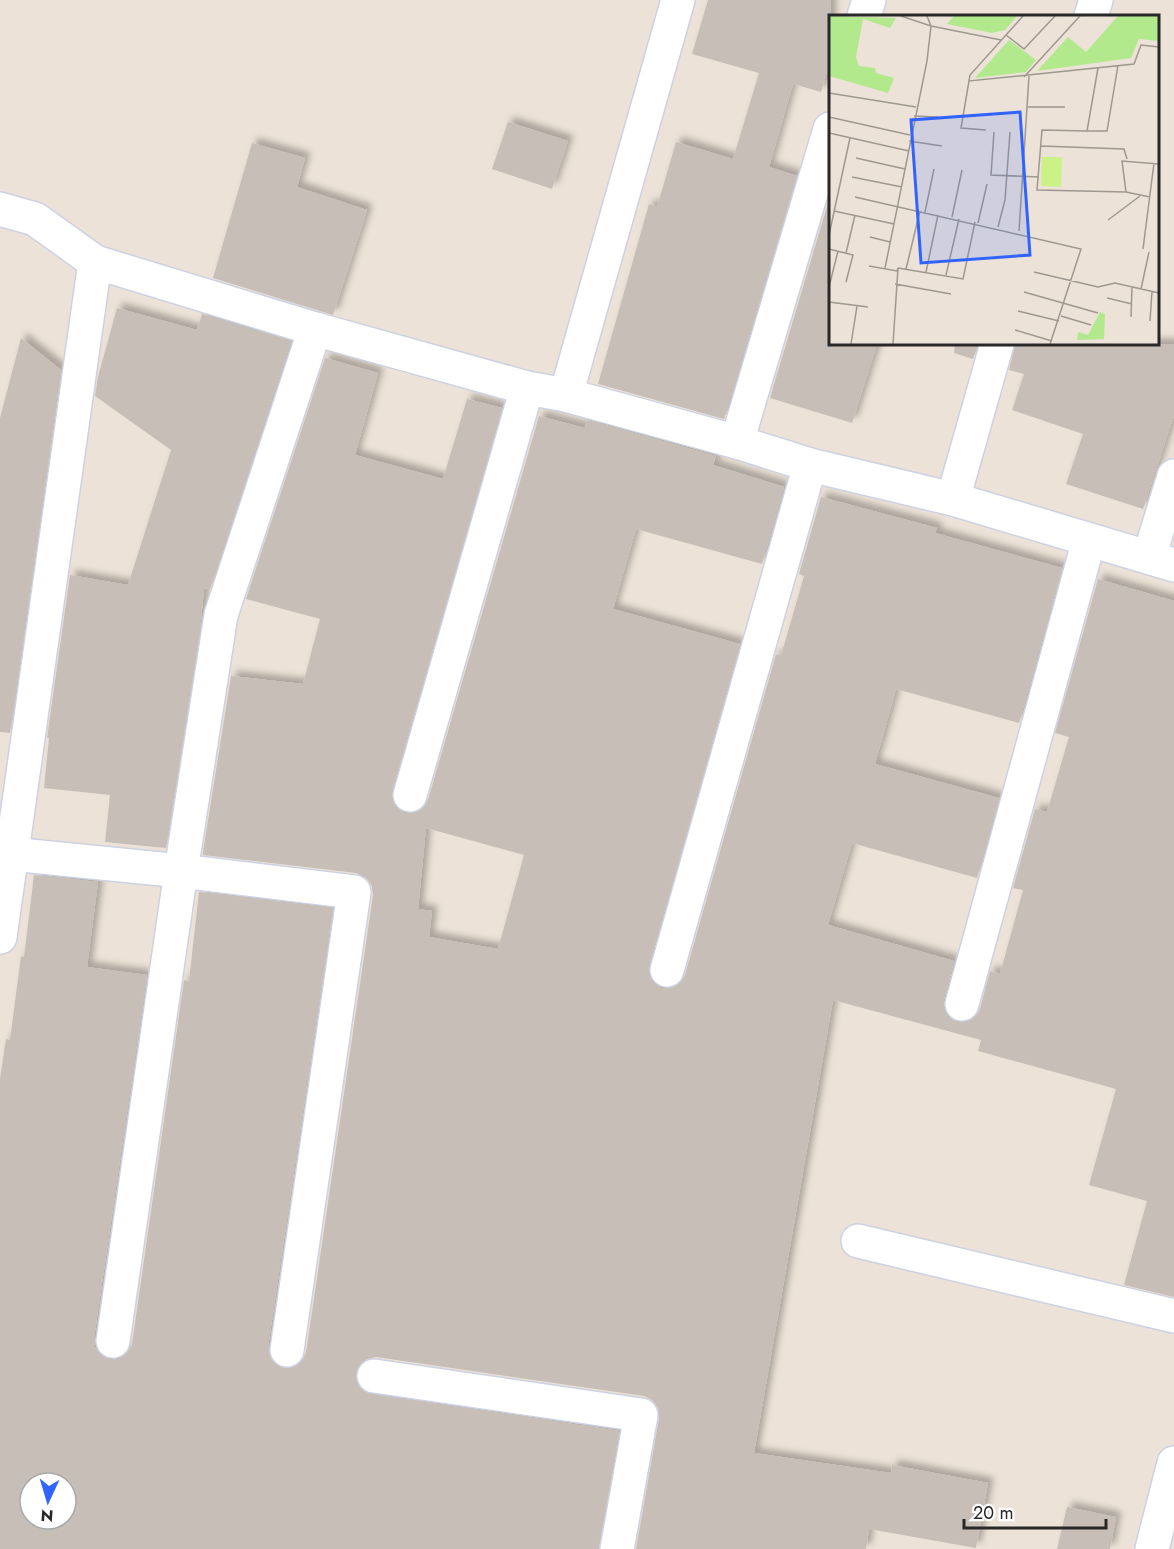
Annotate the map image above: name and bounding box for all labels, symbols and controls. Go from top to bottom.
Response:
inset map [829,15,1159,345]
north arrow [18,1471,78,1531]
scale bar [964,1492,1106,1530]
text: 20 m [973,1500,1013,1526]
text: N [40,1504,54,1527]

